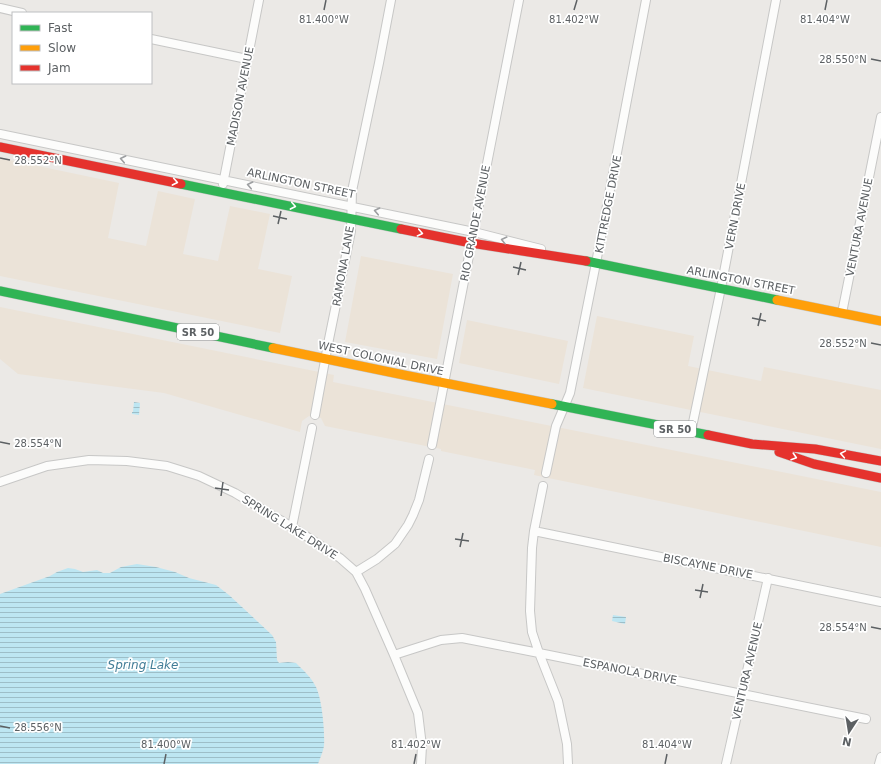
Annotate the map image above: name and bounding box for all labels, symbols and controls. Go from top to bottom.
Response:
legend [12,12,152,84]
text: 81.400°W [299,14,349,25]
text: 81.402°W [549,14,599,25]
text: 81.404°W [800,14,850,25]
text: Fast [48,21,72,35]
text: Slow [48,41,76,55]
street label: MADISON AVENUE [225,45,256,147]
text: 28.550°N [819,54,867,65]
text: Jam [47,61,71,75]
street label: KITTREDGE DRIVE [593,154,624,254]
text: 28.552°N [14,155,62,166]
one-way arrow [120,155,126,163]
street label: RIO GRANDE AVENUE [458,164,493,282]
street label: ARLINGTON STREET [246,166,356,201]
street label: VENTURA AVENUE [844,177,875,278]
one-way arrow [172,178,179,186]
one-way arrow [247,181,253,189]
street label: VERN DRIVE [723,182,748,251]
one-way arrow [290,202,296,210]
one-way arrow [374,208,381,216]
street label: RAMONA LANE [330,225,357,307]
one-way arrow [417,228,423,236]
one-way arrow [501,236,507,244]
street label: ARLINGTON STREET [686,264,796,297]
road number: SR 50 [177,324,219,340]
text: 28.552°N [819,338,867,349]
street label: WEST COLONIAL DRIVE [317,339,445,378]
road number: SR 50 [654,421,696,437]
text: 28.554°N [14,438,62,449]
one-way arrow [840,450,846,459]
one-way arrow [791,452,798,461]
street label: SPRING LAKE DRIVE [240,493,340,562]
street label: BISCAYNE DRIVE [662,551,754,582]
street label: VENTURA AVENUE [730,621,765,721]
text: 28.554°N [819,622,867,633]
street label: ESPANOLA DRIVE [582,656,678,687]
water label: Spring Lake [108,658,178,672]
north arrow [829,712,869,752]
text: 28.556°N [14,722,62,733]
text: N [841,734,853,749]
text: 81.400°W [141,739,191,750]
text: 81.402°W [391,739,441,750]
text: 81.404°W [642,739,692,750]

